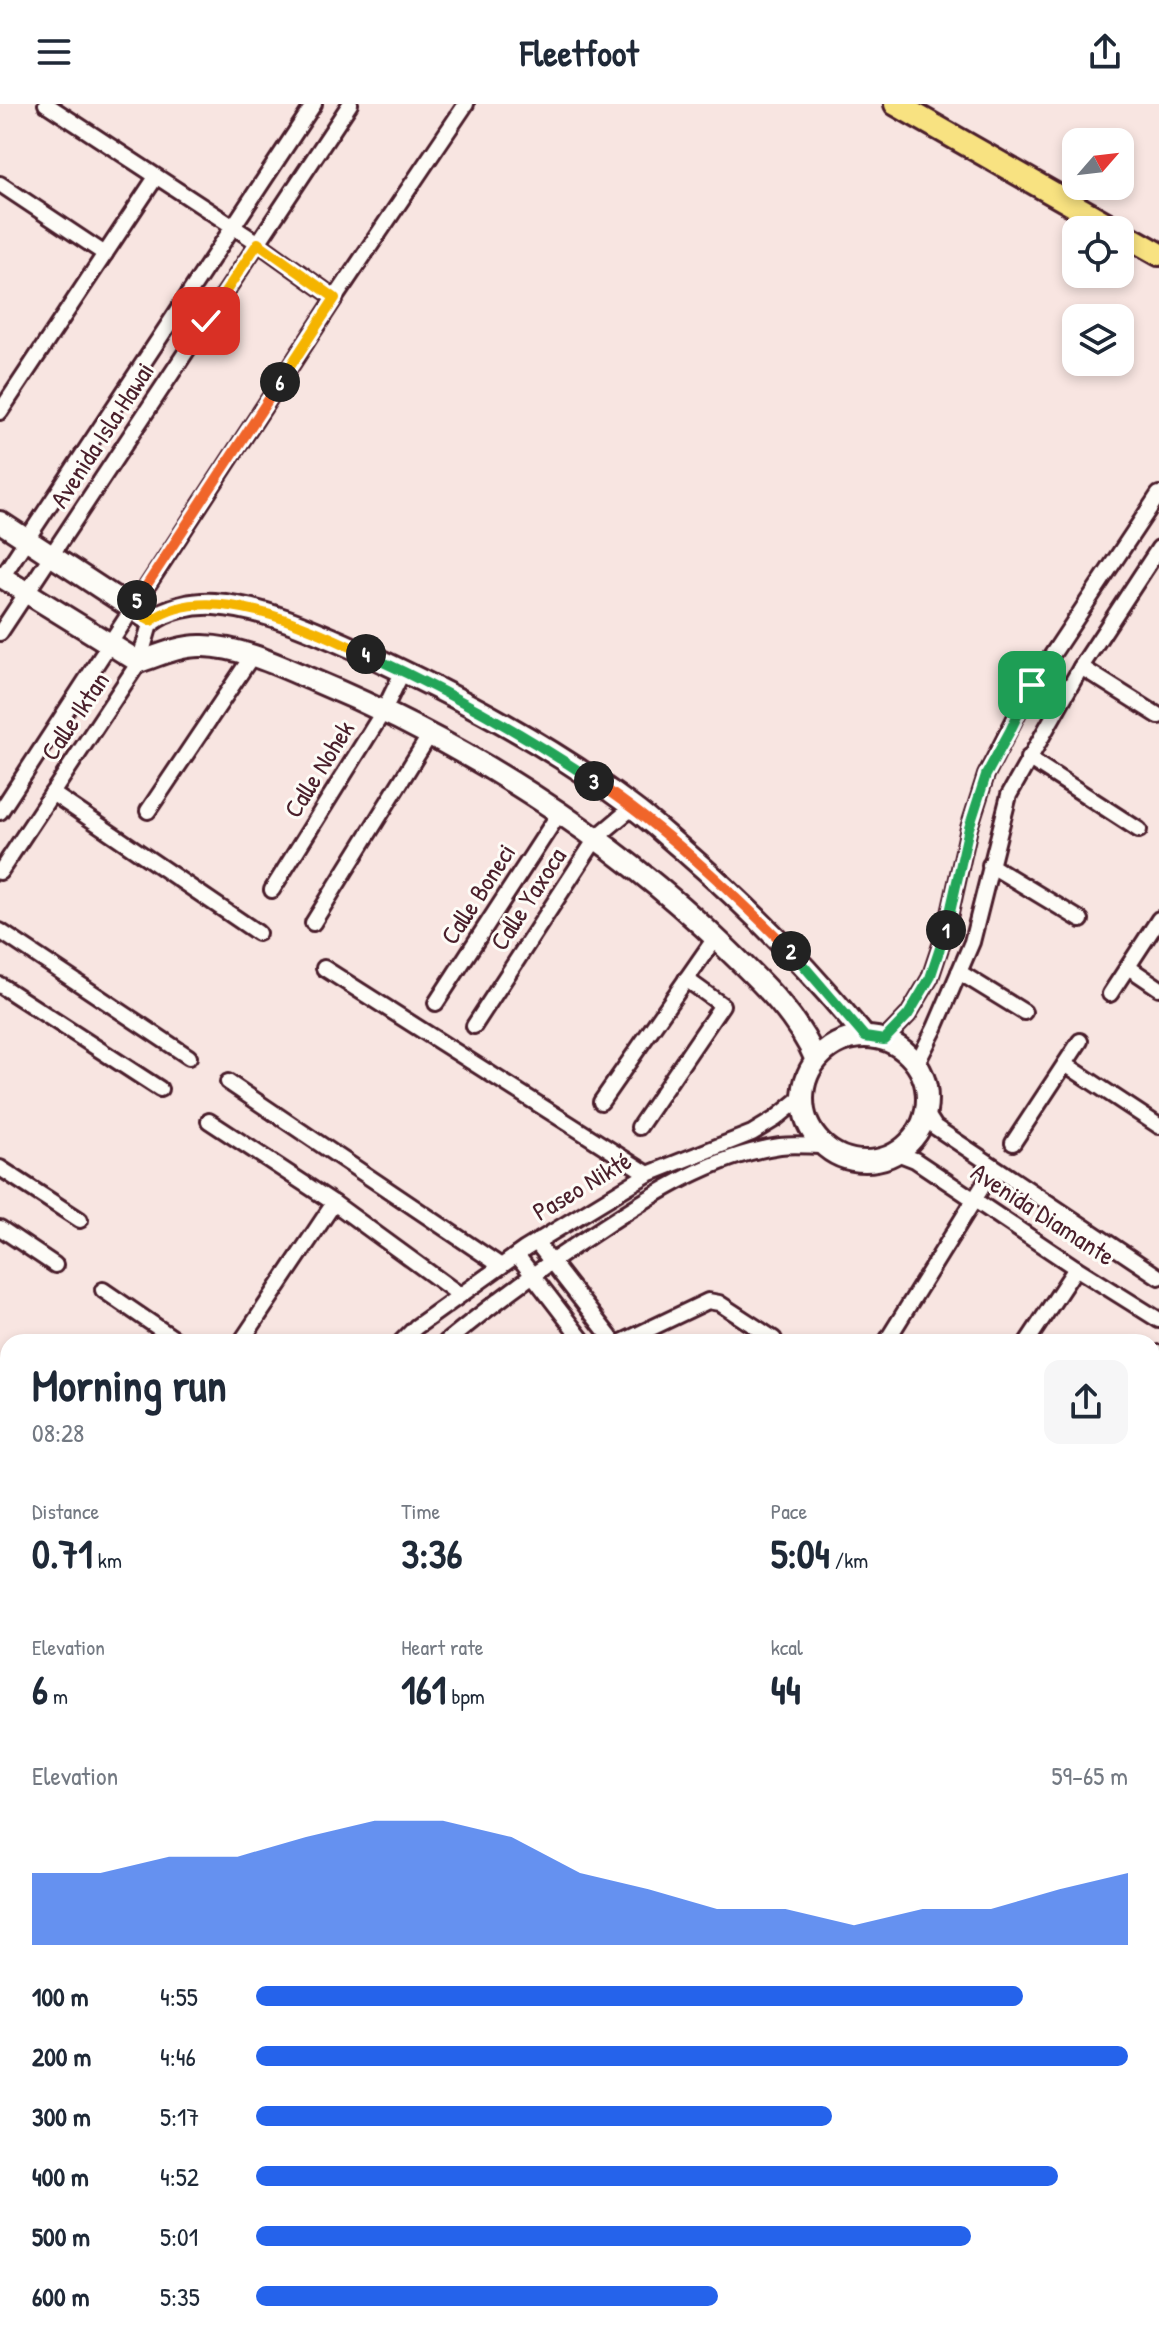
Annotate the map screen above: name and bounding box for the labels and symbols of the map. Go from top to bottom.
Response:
north arrow [1062,128,1134,200]
pin [172,287,240,355]
street label: Avenida Isla Hawai [41,355,162,514]
pin: 6 [260,362,300,402]
pin: 5 [117,580,157,620]
pin: 4 [346,634,386,674]
pin [998,651,1066,719]
street label: Calle Iktan [32,665,117,767]
street label: Calle Nohek [275,713,362,824]
pin: 3 [574,761,614,801]
street label: Calle Boneci [432,837,523,951]
street label: Calle Yaxoca [481,841,574,957]
pin: 1 [926,910,966,950]
pin: 2 [771,931,811,971]
street label: Paseo Nikté [526,1142,638,1229]
street label: Avenida Diamante [965,1154,1122,1273]

